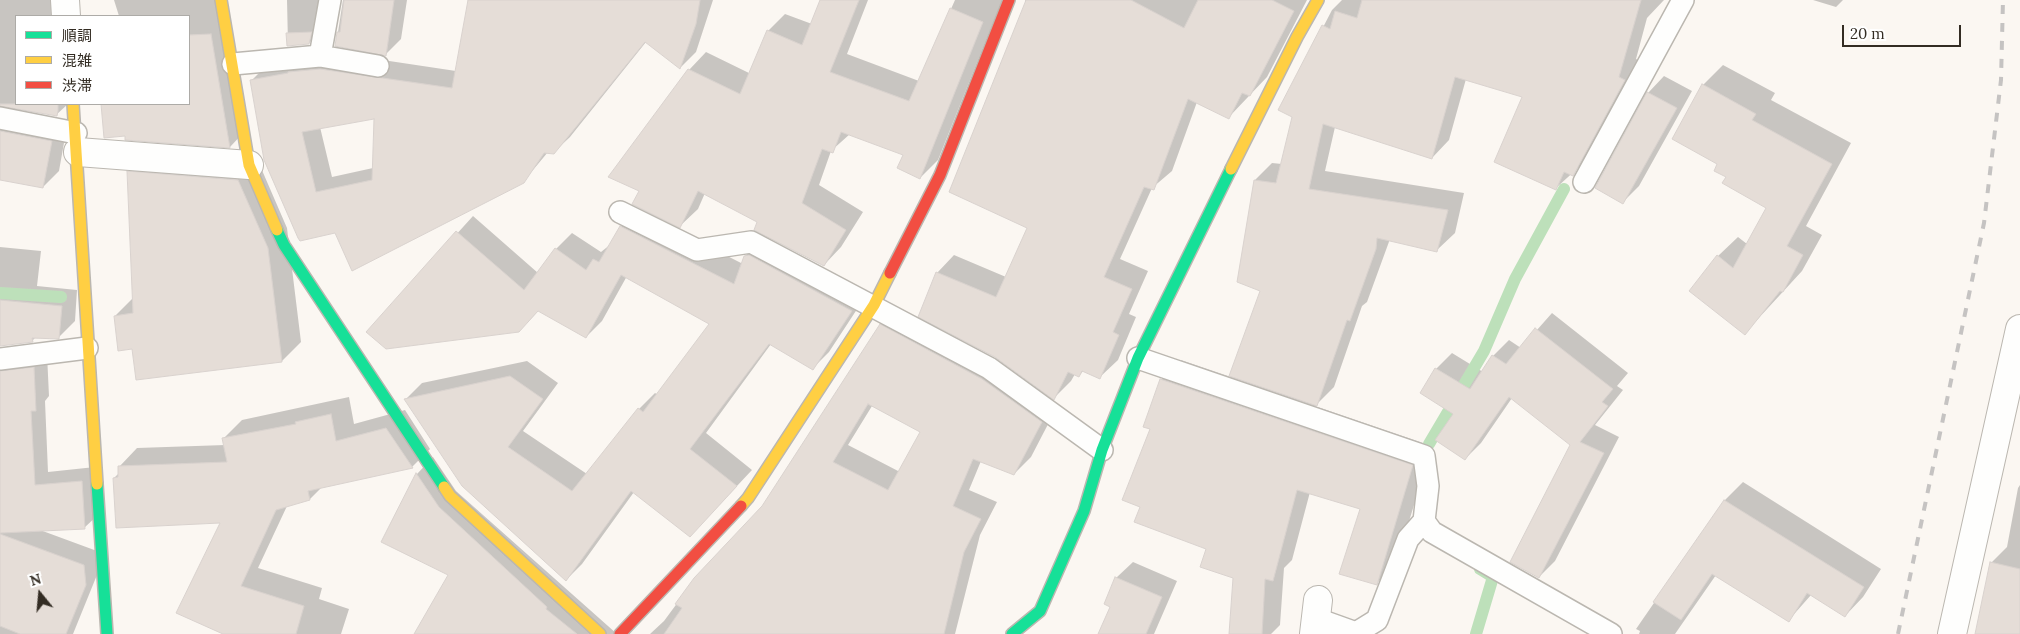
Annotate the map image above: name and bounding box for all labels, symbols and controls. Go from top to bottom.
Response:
legend [15,15,190,105]
scale bar [1845,15,1964,47]
text: 20 m [1850,24,1885,43]
text: 順調 [62,26,92,45]
text: 混雑 [62,51,92,70]
text: 渋滞 [62,76,92,95]
north arrow [15,569,65,619]
text: N [28,569,43,590]

